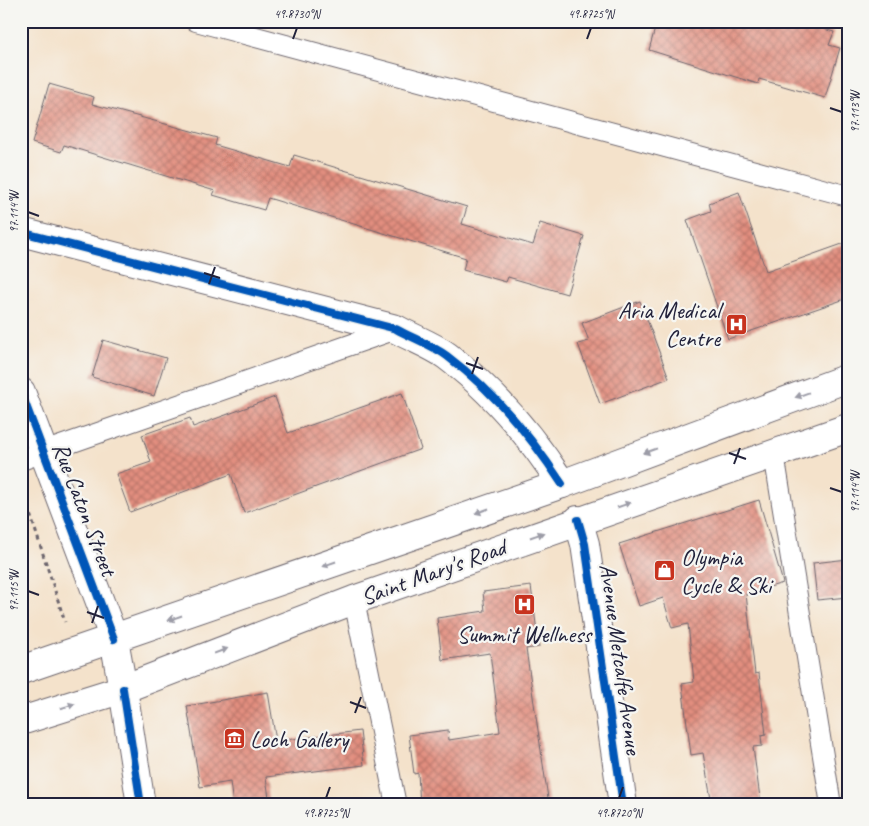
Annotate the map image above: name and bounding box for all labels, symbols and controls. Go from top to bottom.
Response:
text: 49.8730°N [274,6,321,22]
text: 49.8725°N [568,6,615,22]
text: 97.113°W [847,89,863,133]
text: 97.114°W [6,189,22,233]
place label: Aria Medical Centre [618,295,724,353]
hospital icon: Aria Medical Centre [724,312,748,336]
one-way arrow [794,391,809,399]
street label: Rue Caton Street [46,438,125,582]
one-way arrow [642,448,657,455]
text: 97.114°W [847,469,863,513]
one-way arrow [617,501,632,509]
one-way arrow [475,508,490,515]
street label: Saint Mary's Road [357,531,513,612]
one-way arrow [530,531,545,538]
place label: Olympia Cycle & Ski [681,542,774,600]
shop icon: Olympia Cycle & Ski [653,559,677,583]
one-way arrow [321,561,336,569]
street label: Avenue Metcalfe Avenue [593,562,650,758]
text: 97.115°W [6,568,22,612]
hospital icon: Summit Wellness [512,593,536,617]
one-way arrow [168,615,183,622]
place label: Summit Wellness [457,619,593,649]
one-way arrow [214,647,228,655]
one-way arrow [60,702,75,710]
place label: Loch Gallery [250,724,350,754]
museum icon: Loch Gallery [222,727,246,751]
text: 49.8725°N [303,805,350,821]
text: 49.8720°N [596,805,643,821]

